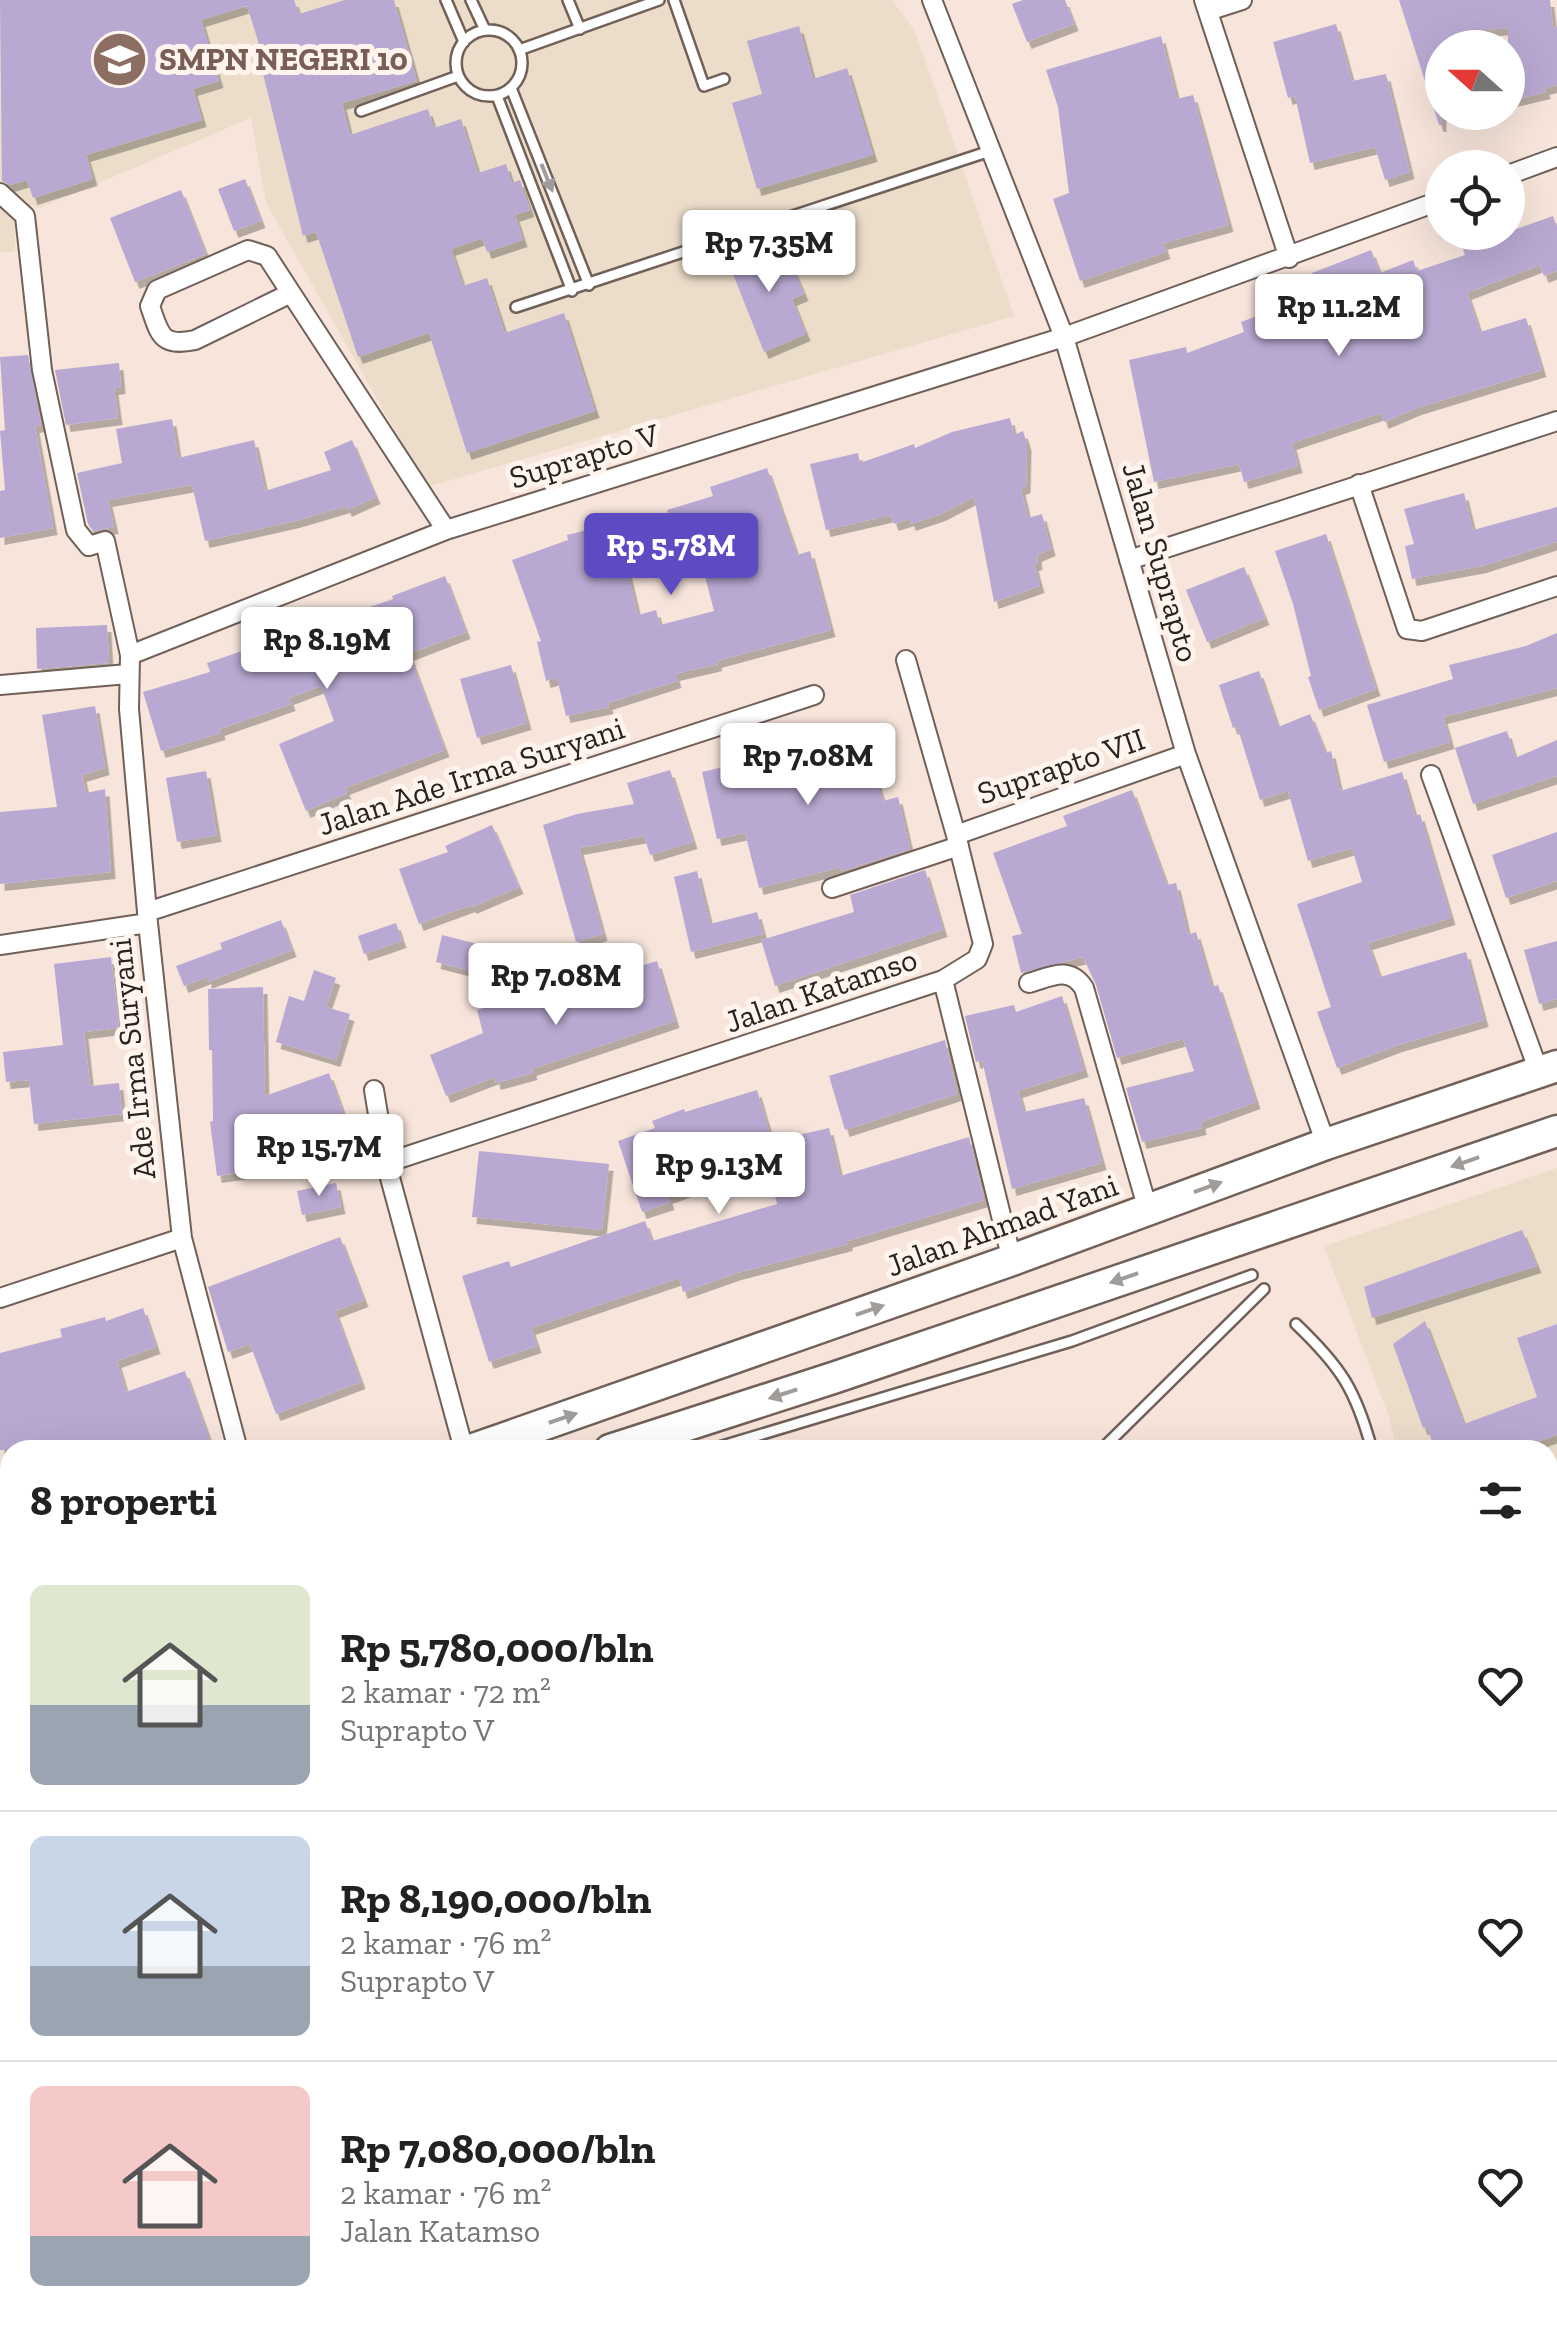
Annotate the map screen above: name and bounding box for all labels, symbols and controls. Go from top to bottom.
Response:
school or university icon: SMPN NEGERI 10 [90,29,150,89]
north arrow [1425,30,1525,130]
map controls [1425,30,1525,250]
place label: SMPN NEGERI 10 [159,40,408,78]
button: locate [1425,150,1525,250]
one-way arrow [540,164,556,194]
pin: Rp 7.35M [666,210,872,295]
text: Rp 7.35M [704,223,834,261]
pin: Rp 11.2M [1236,274,1442,359]
text: Rp 11.2M [1277,287,1401,325]
street label: Suprapto V [505,415,664,497]
street label: Jalan Suprapto [1114,458,1208,666]
pin: Rp 5.78M [568,513,774,598]
text: Rp 5.78M [606,526,736,564]
pin: Rp 8.19M [224,607,430,692]
text: Rp 8.19M [263,620,391,658]
street label: Jalan Ade Irma Suryani [313,709,629,843]
street label: Suprapto VII [972,720,1150,812]
pin: Rp 7.08M [705,723,911,808]
text: Rp 7.08M [742,736,874,774]
street label: Ade Irma Suryani [100,937,164,1181]
street label: Jalan Katamso [720,939,922,1041]
pin: Rp 7.08M [453,943,659,1028]
text: Rp 7.08M [490,956,622,994]
pin: Rp 15.7M [216,1114,422,1199]
text: Rp 15.7M [256,1127,382,1165]
pin: Rp 9.13M [616,1132,822,1217]
text: Rp 9.13M [655,1145,783,1183]
one-way arrow [1449,1156,1479,1171]
street label: Jalan Ahmad Yani [881,1166,1123,1284]
one-way arrow [1194,1179,1224,1195]
one-way arrow [1108,1271,1138,1286]
one-way arrow [855,1302,885,1317]
one-way arrow [768,1387,798,1402]
one-way arrow [549,1409,579,1424]
icon: filters [1473,1473,1528,1528]
text: 8 properti [30,1475,217,1526]
text: Rp 5,780,000/bln [340,1622,654,1673]
icon: home [110,1625,230,1745]
icon: heart [1473,1658,1528,1713]
text: 2 kamar · 72 m² [340,1673,551,1711]
text: Suprapto V [340,1711,494,1749]
text: Rp 8,190,000/bln [340,1873,652,1924]
icon: home [110,1876,230,1996]
icon: heart [1473,1909,1528,1964]
text: 2 kamar · 76 m² [340,1924,551,1962]
text: Suprapto V [340,1962,494,2000]
text: Rp 7,080,000/bln [340,2123,656,2174]
icon: home [110,2126,230,2246]
icon: heart [1473,2159,1528,2214]
text: 2 kamar · 76 m² [340,2174,551,2212]
text: Jalan Katamso [340,2212,540,2250]

